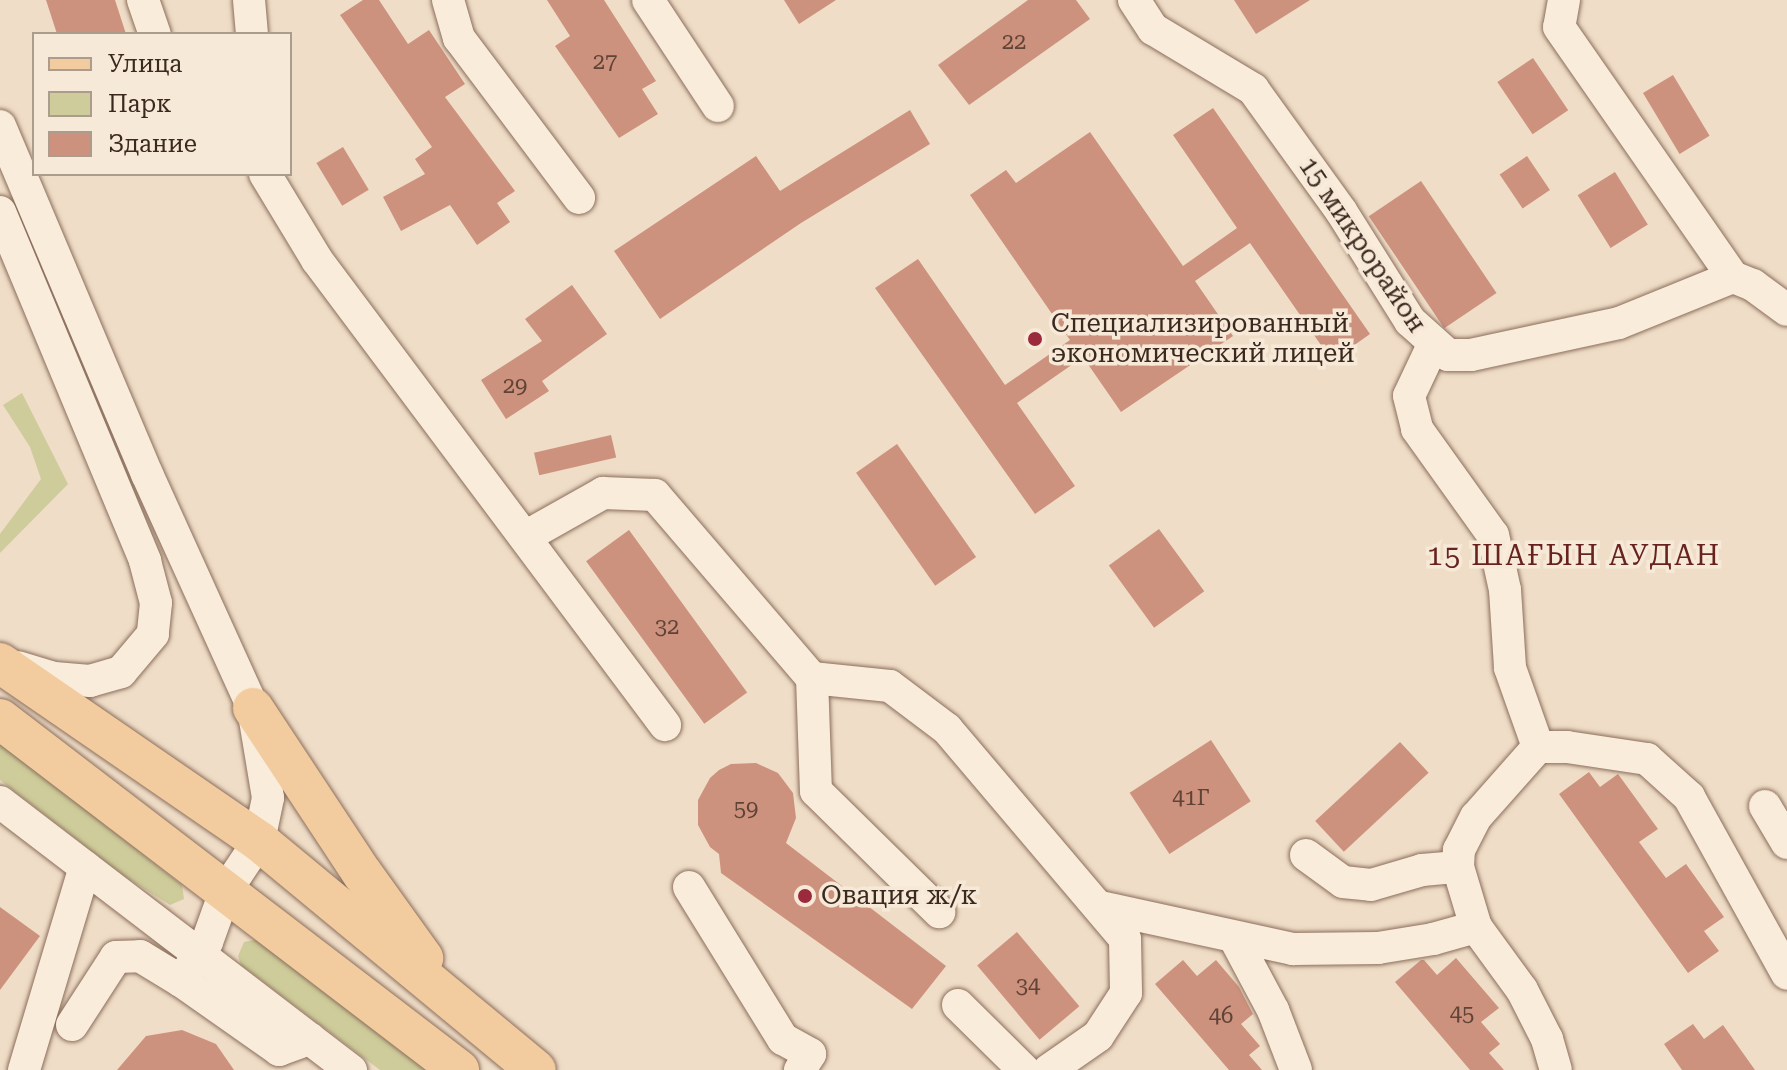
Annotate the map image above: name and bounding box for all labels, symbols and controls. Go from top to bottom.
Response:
house number: 22 [1002,29,1026,55]
legend [32,32,292,176]
house number: 27 [593,49,617,75]
text: Улица [108,50,182,78]
text: Парк [108,90,171,118]
text: Здание [108,130,197,158]
street label: 15 микрорайон [1292,152,1432,338]
place label: Специализированный экономический лицей [1051,308,1355,370]
marker: Специализированный экономический лицей [1026,330,1044,348]
house number: 29 [503,373,527,399]
district label: 15 ШАҒЫН АУДАН [1427,539,1721,573]
house number: 32 [655,614,679,640]
house number: 41Г [1172,785,1210,811]
house number: 59 [734,796,758,822]
place label: Овация ж/к [821,880,977,912]
marker: Овация ж/к [796,887,814,905]
house number: 34 [1016,973,1040,999]
house number: 45 [1450,1001,1474,1027]
house number: 46 [1209,1003,1233,1029]

